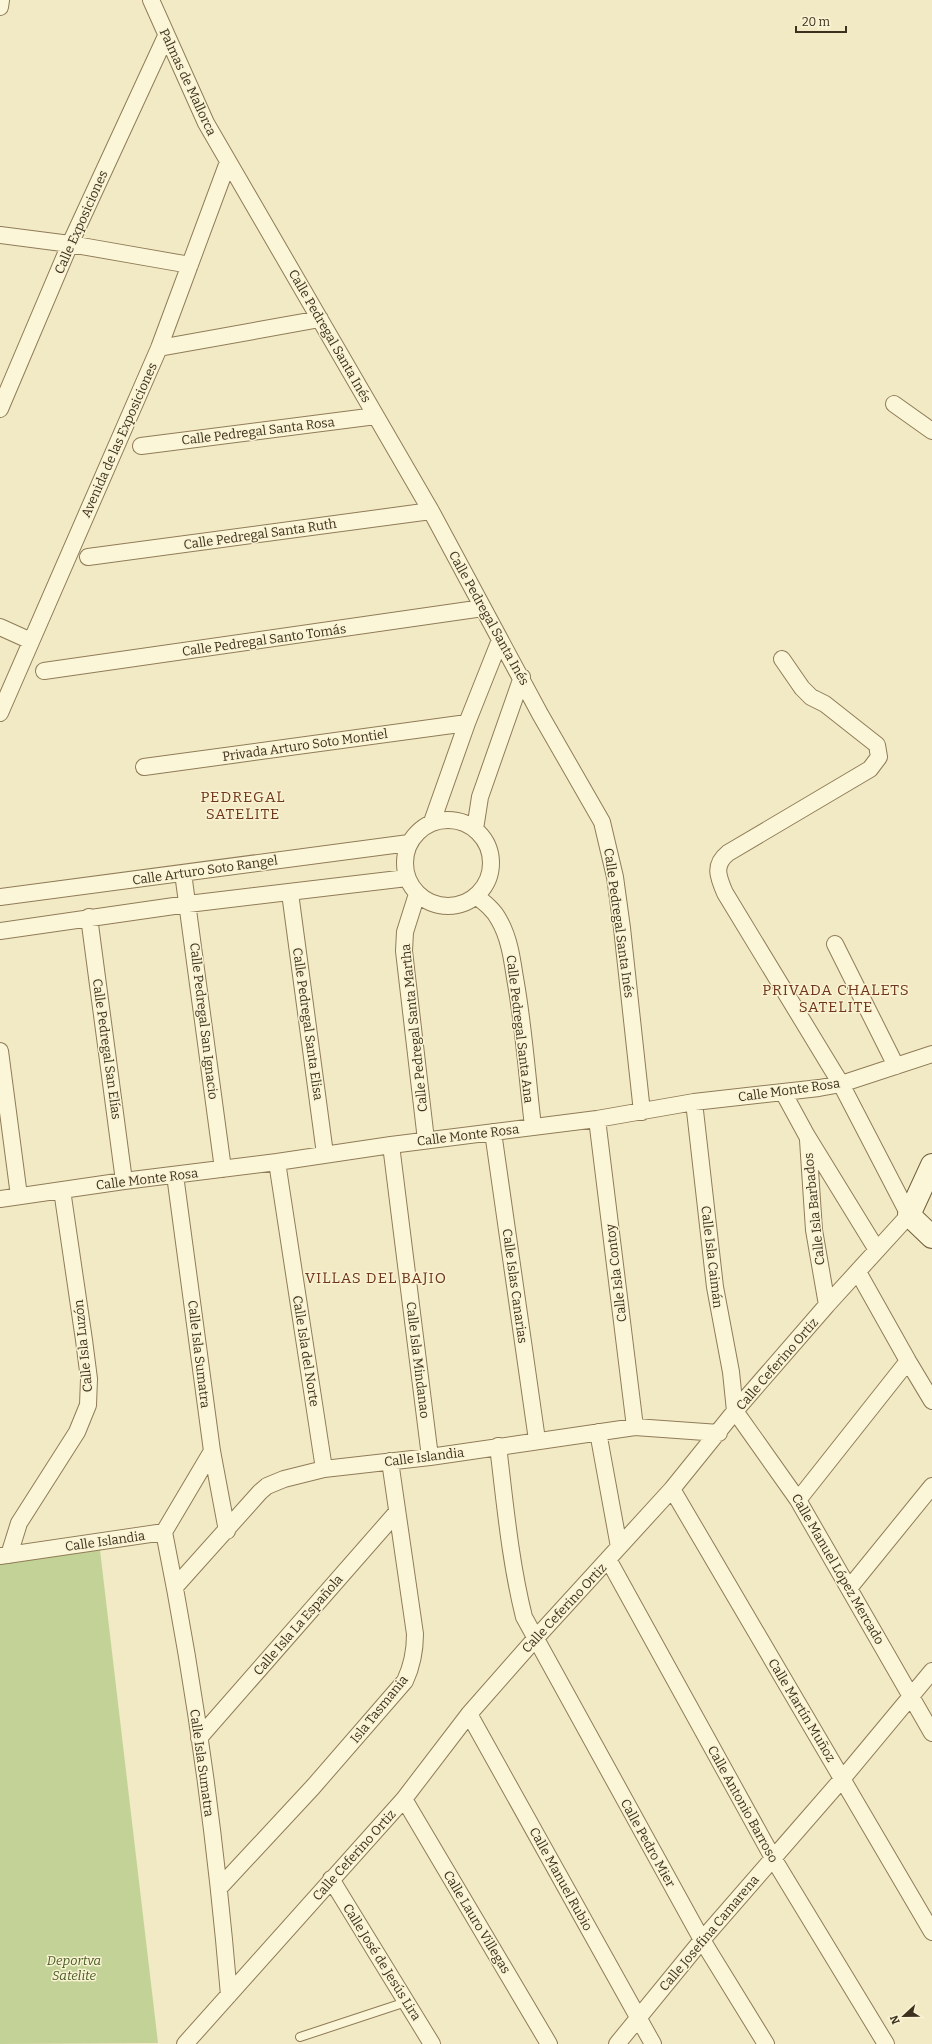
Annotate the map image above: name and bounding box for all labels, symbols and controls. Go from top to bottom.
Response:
scale bar [796,8,846,34]
text: 20 m [802,15,831,29]
street label: Palmas de Mallorca [157,26,219,138]
street label: Calle Exposiciones [51,168,111,276]
street label: Calle Pedregal Santa Inés [286,267,374,405]
street label: Avenida de las Exposiciones [78,360,160,520]
street label: Calle Pedregal Santa Rosa [181,414,335,448]
street label: Calle Pedregal Santa Ruth [183,516,337,552]
street label: Calle Pedregal Santa Inés [446,548,532,688]
street label: Calle Pedregal Santo Tomás [181,621,347,659]
street label: Privada Arturo Soto Montiel [221,726,389,764]
district label: PEDREGAL SATELITE [201,788,285,823]
street label: Calle Pedregal Santa Inés [601,847,637,999]
street label: Calle Arturo Soto Rangel [131,852,279,888]
street label: Calle Pedregal San Ignacio [187,942,221,1100]
street label: Calle Pedregal Santa Martha [398,943,430,1113]
street label: Calle Pedregal Santa Elisa [290,947,326,1101]
street label: Calle Pedregal Santa Ana [503,954,537,1104]
street label: Calle Pedregal San Elías [90,978,124,1120]
district label: PRIVADA CHALETS SATELITE [762,981,910,1016]
street label: Calle Monte Rosa [737,1075,841,1105]
street label: Calle Monte Rosa [416,1121,520,1149]
street label: Calle Isla Barbados [801,1152,827,1266]
street label: Calle Monte Rosa [95,1165,199,1193]
street label: Calle Isla Caimán [698,1205,726,1310]
street label: Calle Isla Contoy [603,1223,629,1323]
street label: Calle Islas Canarias [500,1228,530,1344]
district label: VILLAS DEL BAJIO [305,1269,447,1287]
street label: Calle Isla del Norte [290,1294,322,1408]
street label: Calle Isla Luzón [71,1298,95,1393]
street label: Calle Isla Sumatra [185,1299,213,1409]
street label: Calle Isla Mindanao [403,1301,433,1419]
street label: Calle Ceferino Ortiz [733,1315,821,1413]
street label: Calle Islandia [383,1445,465,1469]
street label: Calle Manuel López Mercado [789,1491,887,1647]
street label: Calle Islandia [64,1528,146,1554]
street label: Calle Ceferino Ortiz [519,1560,609,1656]
street label: Calle Isla La Española [250,1572,346,1678]
street label: Calle Martín Muñoz [765,1656,839,1764]
street label: Isla Tasmania [347,1672,411,1746]
street label: Calle Isla Sumatra [187,1708,217,1818]
street label: Calle Antonio Barroso [705,1743,781,1865]
street label: Calle Pedro Mier [618,1796,679,1890]
street label: Calle Ceferino Ortiz [309,1807,399,1903]
street label: Calle Manuel Rubio [526,1825,596,1933]
street label: Calle Lauro Villegas [440,1868,514,1976]
street label: Calle Josefina Camarena [656,1872,762,1994]
street label: Calle José de Jesús Lira [340,1901,424,2023]
park label: Deportva Satelite [47,1953,101,1983]
north arrow [884,1996,924,2036]
text: N [887,2013,903,2026]

